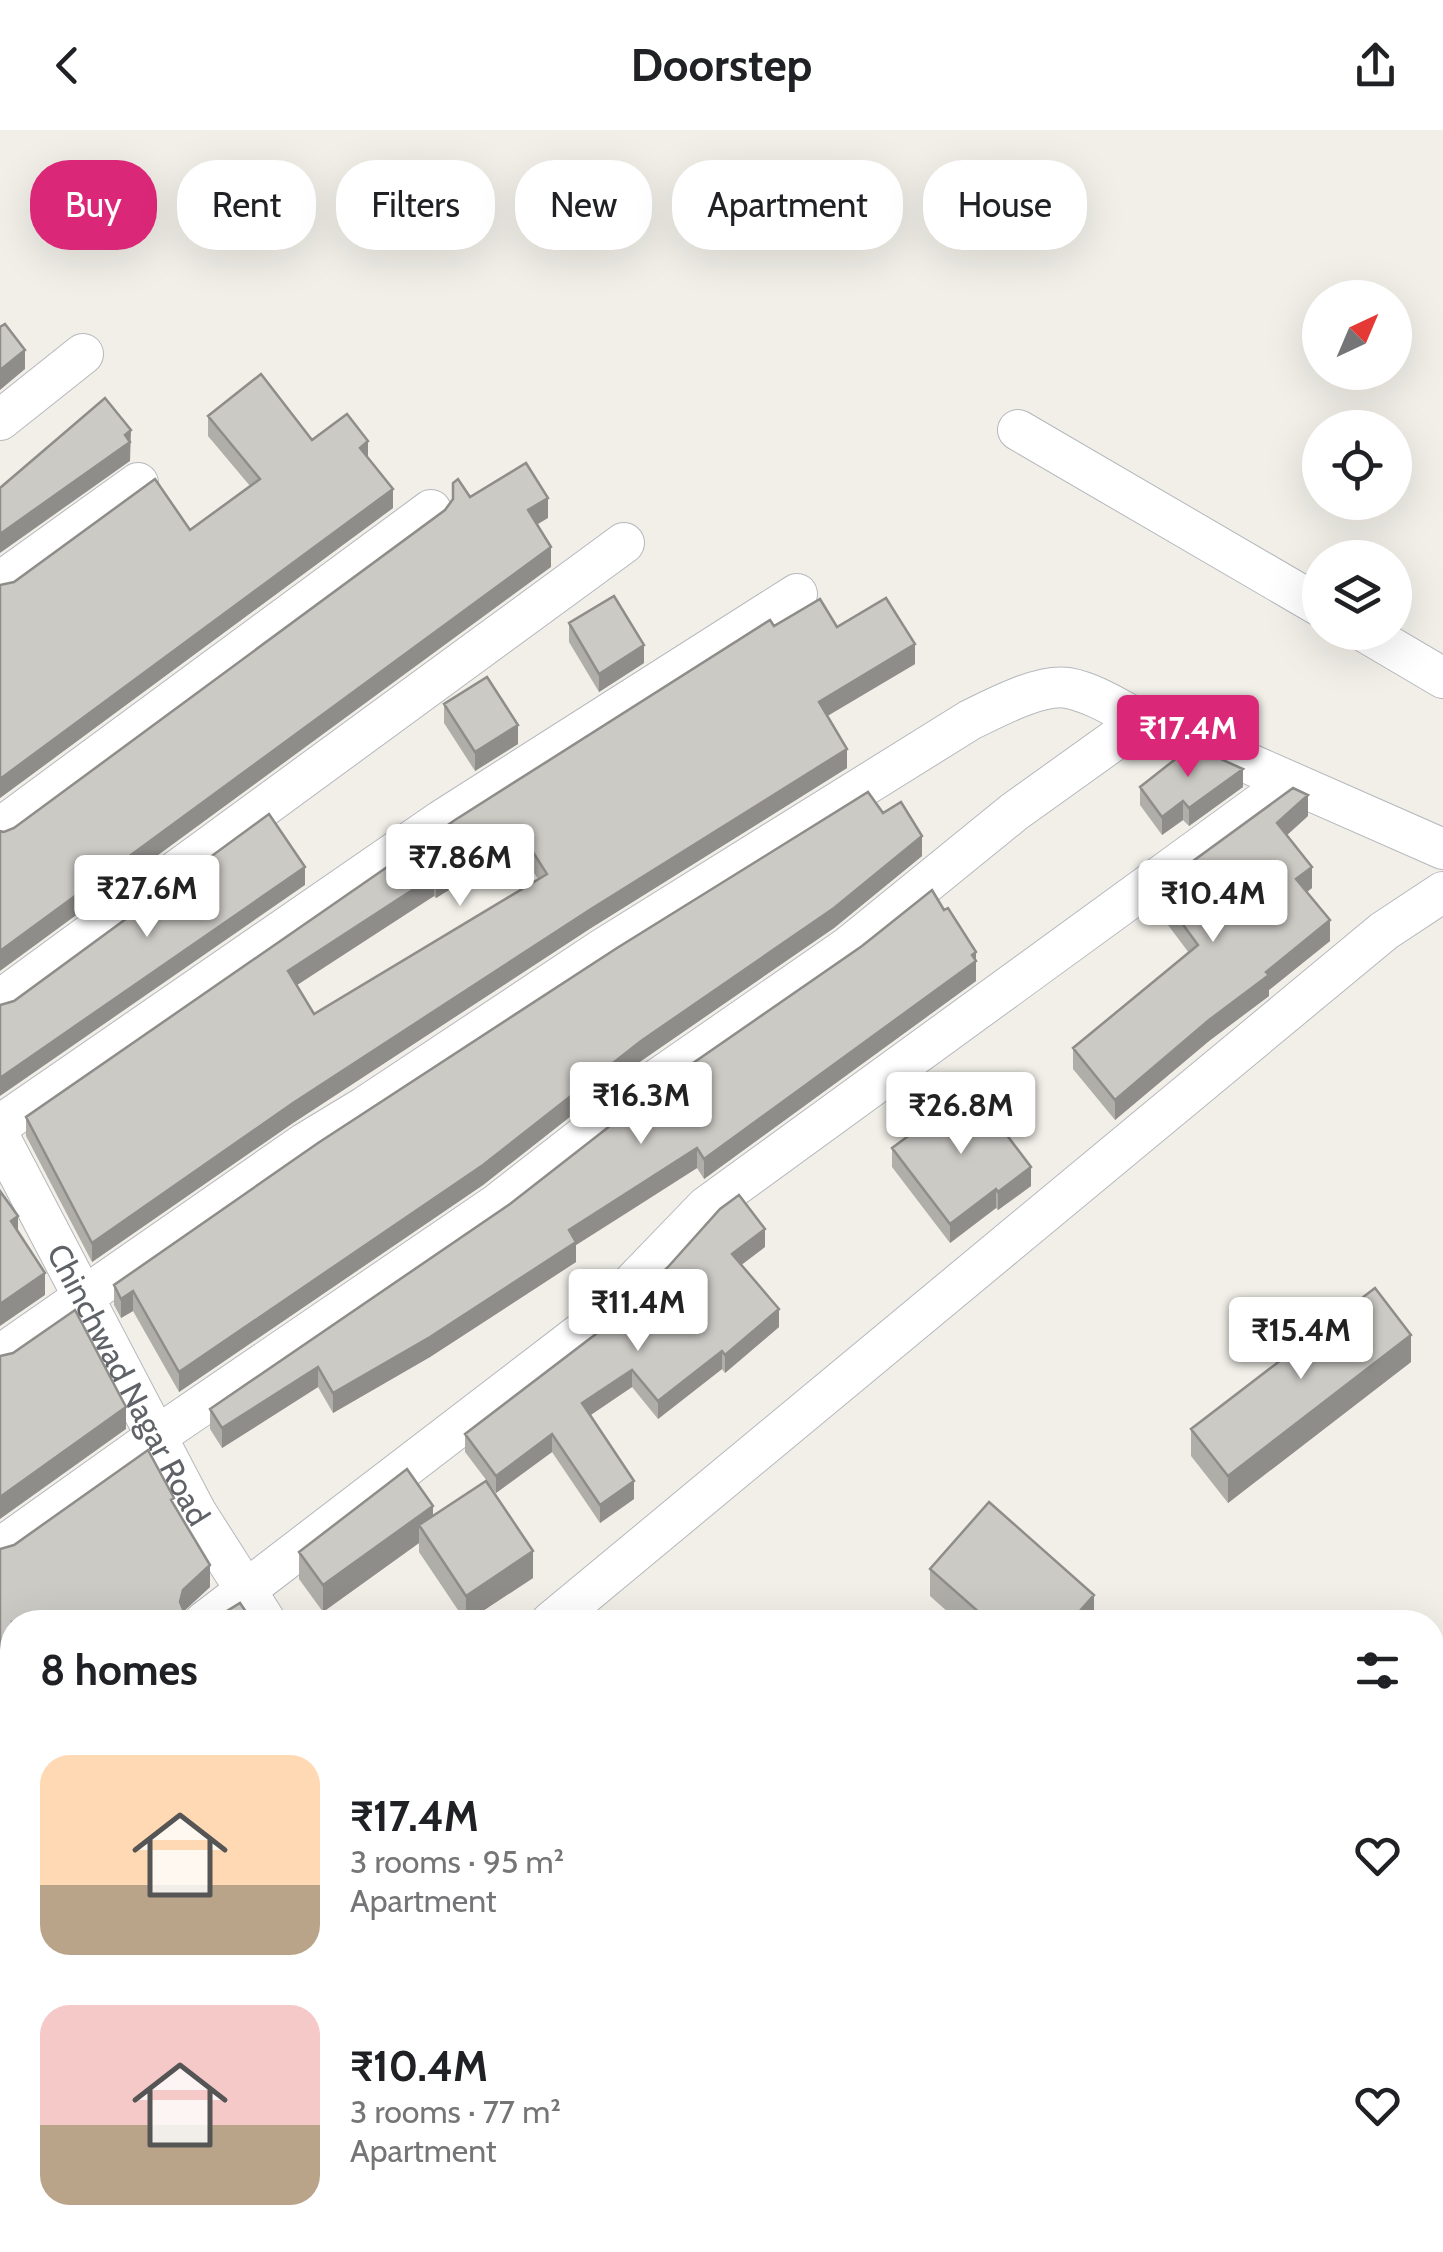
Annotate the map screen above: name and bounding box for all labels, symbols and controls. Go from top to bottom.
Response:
icon: back [40,38,95,93]
text: Doorstep [631,38,812,92]
icon: share [1348,38,1403,93]
chip: Buy [30,160,157,250]
chip: Rent [177,160,316,250]
chip: Filters [336,160,495,250]
chip: New [515,160,652,250]
chip: Apartment [672,160,903,250]
chip: House [923,160,1087,250]
north arrow [1302,280,1412,390]
map controls [1302,280,1412,650]
button: locate [1302,410,1412,520]
button: layers [1302,540,1412,650]
pin: ₹17.4M [1107,695,1269,780]
text: ₹17.4M [1139,708,1237,747]
pin: ₹7.86M [379,824,541,909]
text: ₹7.86M [408,837,512,876]
pin: ₹27.6M [66,855,228,940]
pin: ₹10.4M [1132,860,1294,945]
text: ₹27.6M [96,868,198,907]
text: ₹10.4M [1160,873,1266,912]
pin: ₹16.3M [560,1062,722,1147]
pin: ₹26.8M [880,1072,1042,1157]
text: ₹16.3M [592,1075,690,1114]
text: ₹26.8M [908,1085,1014,1124]
street label: Chinchwad Nagar Road [39,1237,219,1533]
pin: ₹11.4M [557,1269,719,1354]
text: ₹11.4M [591,1282,685,1321]
pin: ₹15.4M [1220,1297,1382,1382]
text: ₹15.4M [1251,1310,1351,1349]
icon: filters [1350,1643,1405,1698]
text: 8 homes [40,1644,198,1696]
text: ₹17.4M [350,1790,479,1842]
icon: home [120,1795,240,1915]
icon: heart [1350,1828,1405,1883]
text: 3 rooms · 95 m² [350,1842,564,1881]
text: Apartment [350,1881,497,1920]
text: ₹10.4M [350,2040,488,2092]
icon: home [120,2045,240,2165]
icon: heart [1350,2078,1405,2133]
text: 3 rooms · 77 m² [350,2092,561,2131]
text: Apartment [350,2131,497,2170]

